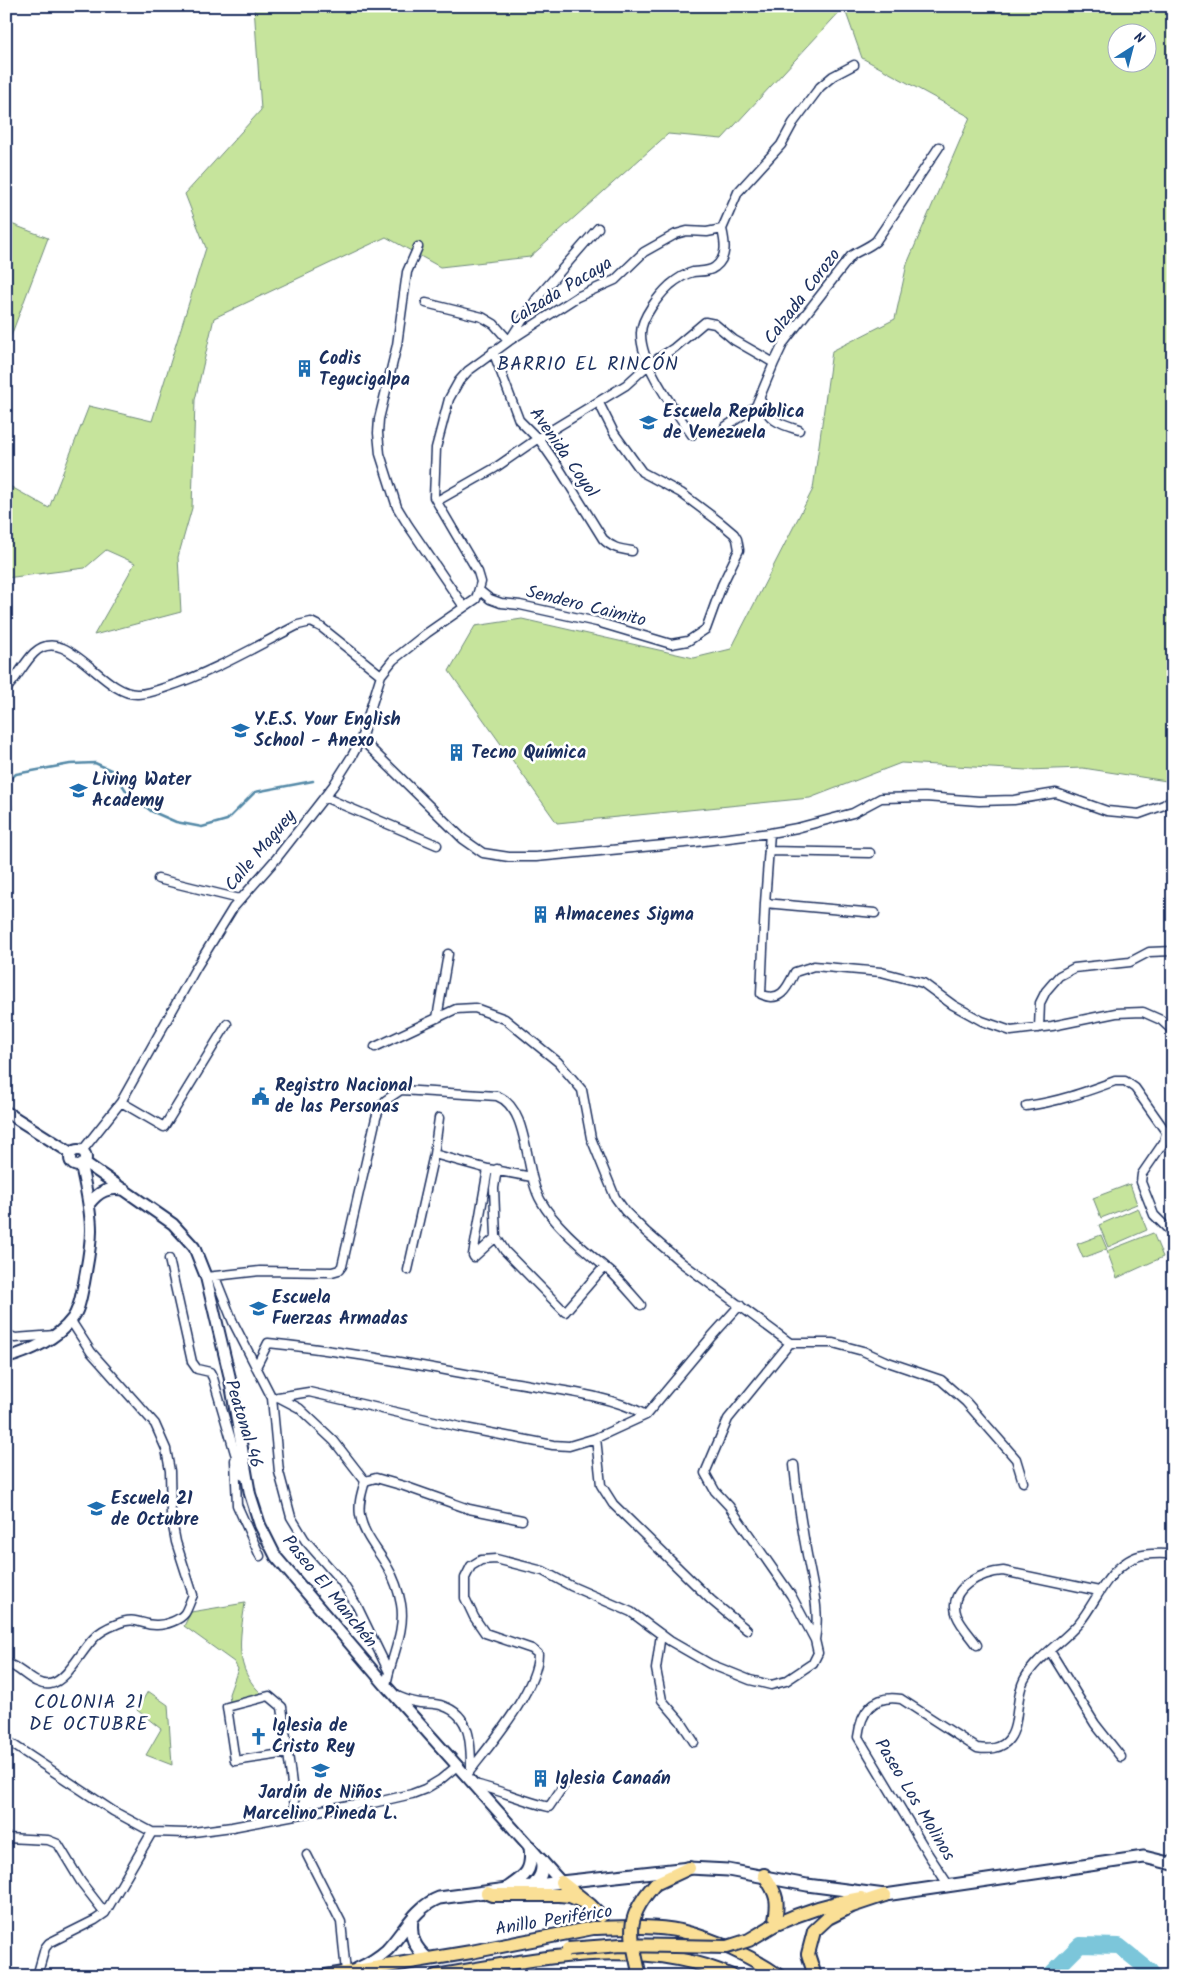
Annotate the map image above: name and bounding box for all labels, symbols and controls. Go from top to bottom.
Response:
north arrow [1106,22,1156,72]
text: N [1129,27,1149,50]
street label: Calzada Corozo [757,243,849,351]
street label: Calzada Pacaya [504,250,618,334]
place label: Codis Tegucigalpa [319,345,410,395]
district label: BARRIO EL RINCÓN [497,350,679,380]
building icon: Codis Tegucigalpa [295,359,315,379]
place label: Escuela República de Venezuela [663,398,804,448]
street label: Avenida Coyol [521,402,605,505]
school or university icon: Escuela República de Venezuela [639,412,659,432]
street label: Sendero Caimito [523,578,649,636]
place label: Y.E.S. Your English School - Anexo [254,706,401,756]
school or university icon: Y.E.S. Your English School - Anexo [230,720,250,740]
place label: Tecno Química [471,739,586,768]
building icon: Tecno Química [447,743,467,763]
place label: Living Water Academy [92,766,193,816]
school or university icon: Living Water Academy [68,780,88,800]
street label: Calle Maguey [218,803,305,899]
place label: Almacenes Sigma [555,901,694,930]
building icon: Almacenes Sigma [531,905,551,925]
place label: Registro Nacional de las Personas [275,1072,412,1122]
public building icon: Registro Nacional de las Personas [251,1086,271,1106]
place label: Escuela Fuerzas Armadas [272,1284,409,1334]
school or university icon: Escuela Fuerzas Armadas [248,1298,268,1318]
street label: Peatonal 46 [216,1376,270,1472]
place label: Escuela 21 de Octubre [111,1485,199,1535]
school or university icon: Escuela 21 de Octubre [87,1499,107,1519]
street label: Paseo El Manchén [274,1529,384,1655]
district label: COLONIA 21 DE OCTUBRE [29,1688,149,1740]
place label: Iglesia de Cristo Rey [272,1712,356,1762]
church icon: Iglesia de Cristo Rey [248,1726,268,1746]
street label: Paseo Los Molinos [866,1733,962,1867]
school or university icon: Jardín de Niños Marcelino Pineda L. [310,1760,330,1780]
place label: Iglesia Canaán [555,1765,671,1794]
building icon: Iglesia Canaán [531,1769,551,1789]
place label: Jardín de Niños Marcelino Pineda L. [243,1779,397,1829]
street label: Anillo Periférico [493,1897,615,1945]

